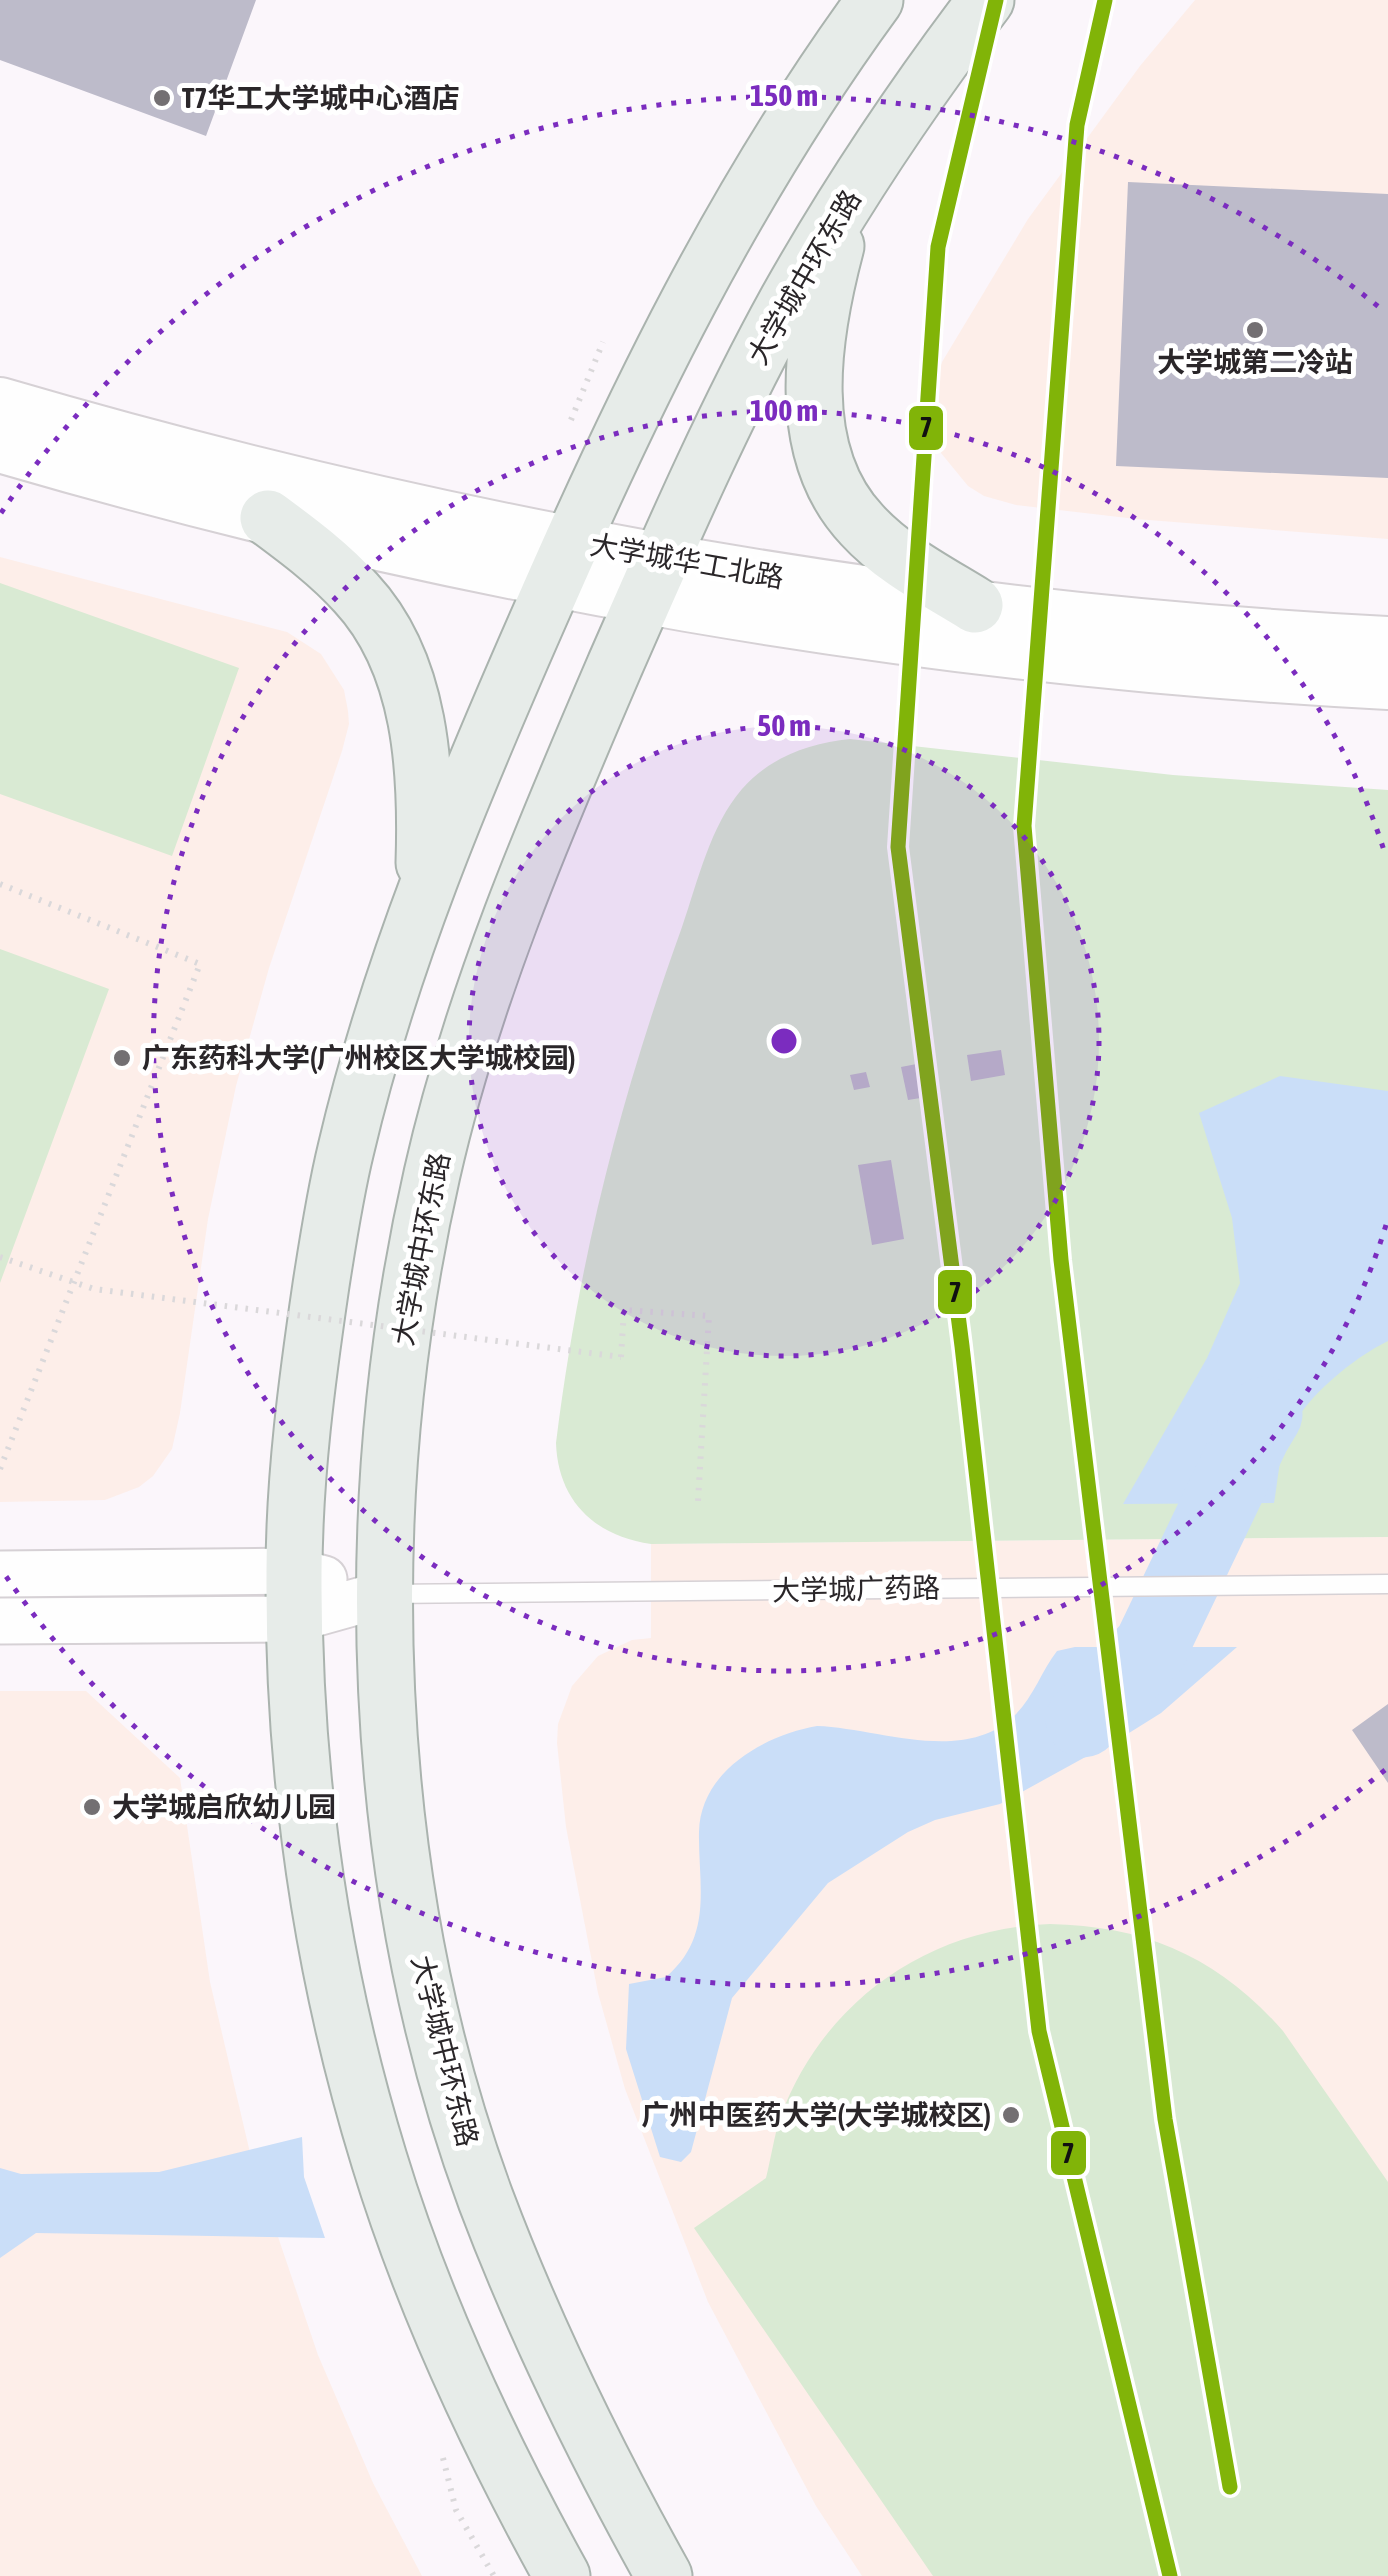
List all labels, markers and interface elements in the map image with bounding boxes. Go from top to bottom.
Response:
text: 150 m [750,78,818,112]
place label: T7华工大学城中心酒店 [182,82,459,114]
marker: T7华工大学城中心酒店 [151,87,173,109]
street label: 大学城中环东路 [741,184,867,370]
marker: 大学城第二冷站 [1244,319,1266,341]
place label: 大学城第二冷站 [1157,346,1353,378]
text: 100 m [750,393,818,427]
line badge: 7 [907,404,945,452]
text: 7 [919,411,933,443]
street label: 大学城华工北路 [588,528,786,594]
text: 50 m [757,708,811,742]
centre of rings [766,1023,802,1059]
place label: 广东药科大学(广州校区大学城校园) [142,1042,575,1074]
marker: 广东药科大学(广州校区大学城校园) [111,1047,133,1069]
street label: 大学城中环东路 [387,1150,455,1348]
line badge: 7 [936,1268,974,1316]
text: 7 [948,1276,962,1308]
street label: 大学城广药路 [772,1572,940,1606]
place label: 大学城启欣幼儿园 [112,1791,336,1823]
marker: 大学城启欣幼儿园 [81,1796,103,1818]
street label: 大学城中环东路 [406,1952,484,2150]
place label: 广州中医药大学(大学城校区) [642,2099,991,2131]
marker: 广州中医药大学(大学城校区) [1000,2104,1022,2126]
line badge: 7 [1049,2129,1088,2177]
text: 7 [1061,2137,1075,2169]

